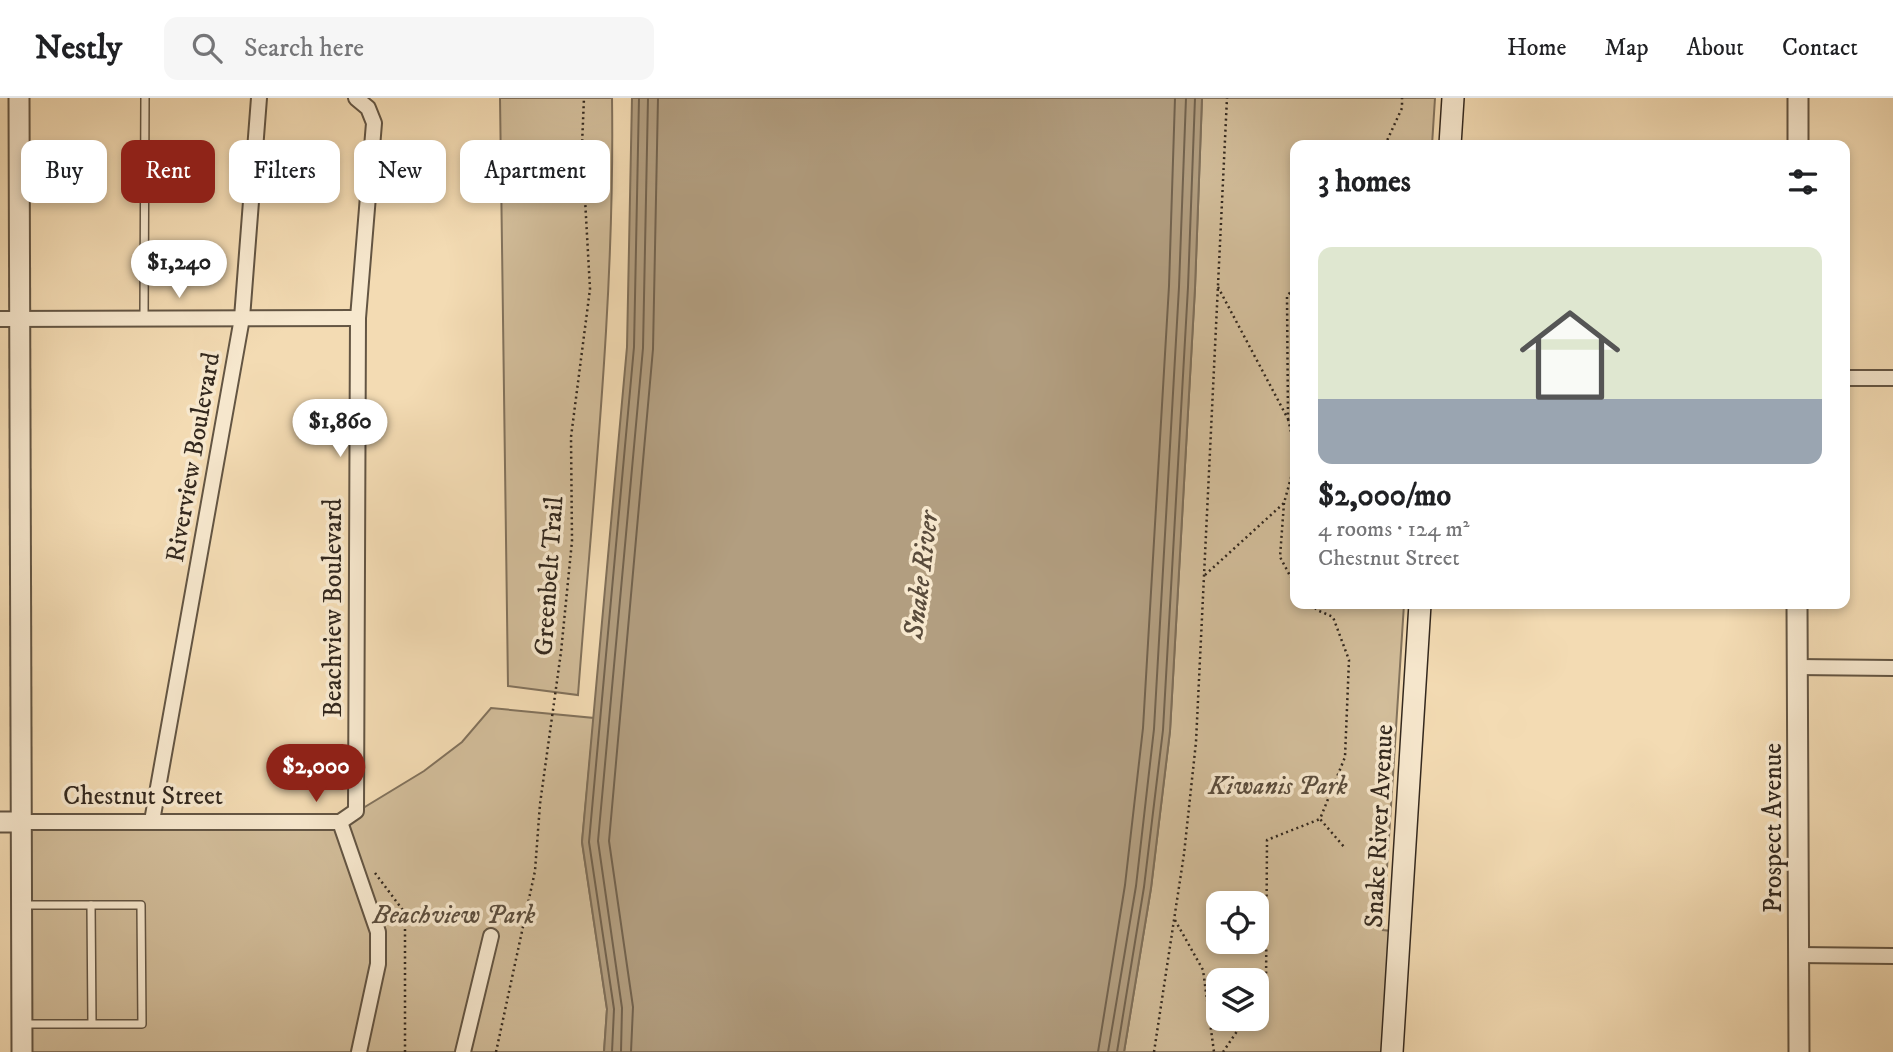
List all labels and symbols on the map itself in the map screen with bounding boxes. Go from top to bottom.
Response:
pin: $1,240 [122,240,236,300]
street label: Riverview Boulevard [159,350,228,565]
pin: $1,860 [283,400,397,459]
street label: Greenbelt Trail [527,495,572,657]
street label: Beachview Boulevard [317,498,350,718]
water label: Snake River [896,507,947,642]
street label: Snake River Avenue [1358,724,1401,929]
street label: Prospect Avenue [1757,743,1790,913]
pin: $2,000 [259,744,373,804]
park label: Kiwanis Park [1207,770,1348,803]
street label: Chestnut Street [63,780,223,813]
park label: Beachview Park [372,899,536,932]

